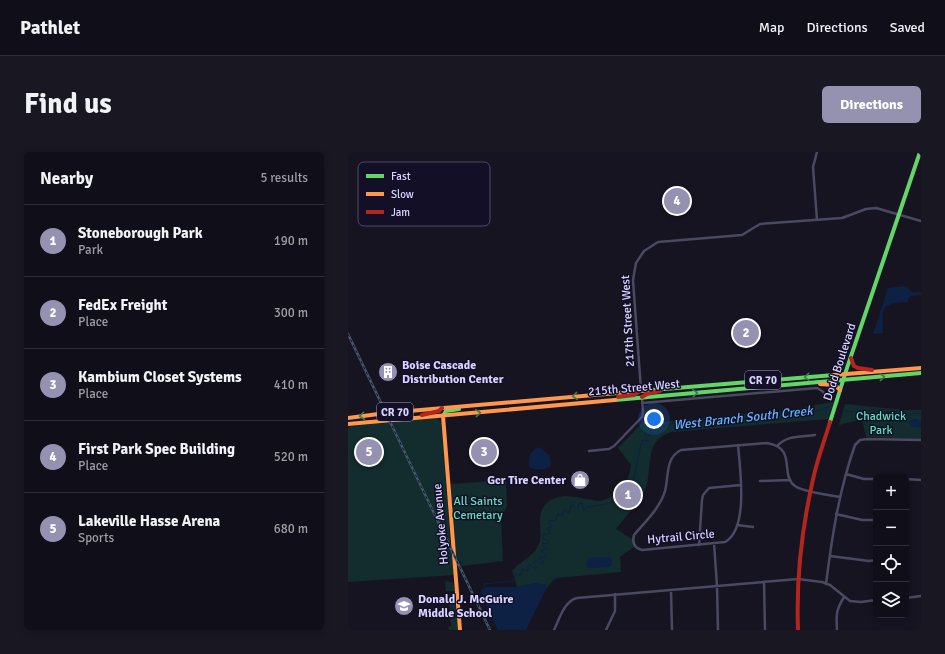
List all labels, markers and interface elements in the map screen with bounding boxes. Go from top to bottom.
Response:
text: Pathlet [20,16,80,40]
text: Map [759,19,785,36]
text: Directions [807,19,868,36]
text: Saved [890,19,925,36]
button: Directions [822,86,921,123]
text: Find us [24,87,112,121]
legend [358,162,490,226]
text: Nearby [40,168,93,189]
text: 5 results [260,170,308,186]
text: Fast [391,170,411,183]
pin: 4 [664,186,690,216]
text: Slow [391,188,414,201]
text: Jam [391,206,410,219]
text: Stoneborough Park [78,224,203,242]
text: 1 [49,233,57,249]
text: 190 m [274,233,308,249]
text: Park [78,242,103,258]
street label: 217th Street West [618,275,638,367]
text: FedEx Freight [78,296,167,314]
text: 2 [49,305,57,321]
text: 300 m [274,305,308,321]
text: Place [78,314,108,330]
pin: 2 [733,318,759,348]
street label: Dodd Boulevard [820,321,860,403]
place label: Boise Cascade Distribution Center [402,358,504,387]
building icon: Boise Cascade Distribution Center [377,361,399,383]
text: Kambium Closet Systems [78,368,242,386]
road number: CR 70 [745,371,781,389]
one-way arrow [804,372,810,381]
one-way arrow [879,372,885,381]
text: 3 [49,377,57,393]
text: 410 m [274,377,308,393]
street label: 215th Street West [588,377,680,399]
text: Place [78,386,108,402]
one-way arrow [692,389,698,398]
one-way arrow [572,392,578,401]
road number: CR 70 [377,403,413,421]
water label: West Branch South Creek [673,403,815,433]
one-way arrow [475,408,481,417]
your location [644,409,664,429]
park label: Chadwick Park [856,409,906,438]
one-way arrow [359,411,365,420]
pin: 5 [356,437,382,467]
pin: 3 [471,437,497,467]
text: First Park Spec Building [78,440,235,458]
text: 4 [49,449,57,465]
text: 520 m [274,449,308,465]
text: Place [78,458,108,474]
shop icon: Gcr Tire Center [569,469,591,491]
place label: Gcr Tire Center [487,473,566,488]
map controls [873,474,909,618]
button: + [873,474,909,510]
pin: 1 [615,480,641,510]
street label: Holyoke Avenue [430,483,452,565]
park label: All Saints Cemetary [453,494,503,523]
button: − [873,510,909,546]
text: Lakeville Hasse Arena [78,512,220,530]
text: 5 [49,521,57,537]
text: 680 m [274,521,308,537]
street label: Hytrail Circle [647,527,715,547]
text: Sports [78,530,114,546]
button: locate [873,546,909,582]
button: layers [873,582,909,618]
place label: Donald J. McGuire Middle School [418,592,514,621]
school or university icon: Donald J. McGuire Middle School [393,595,415,617]

